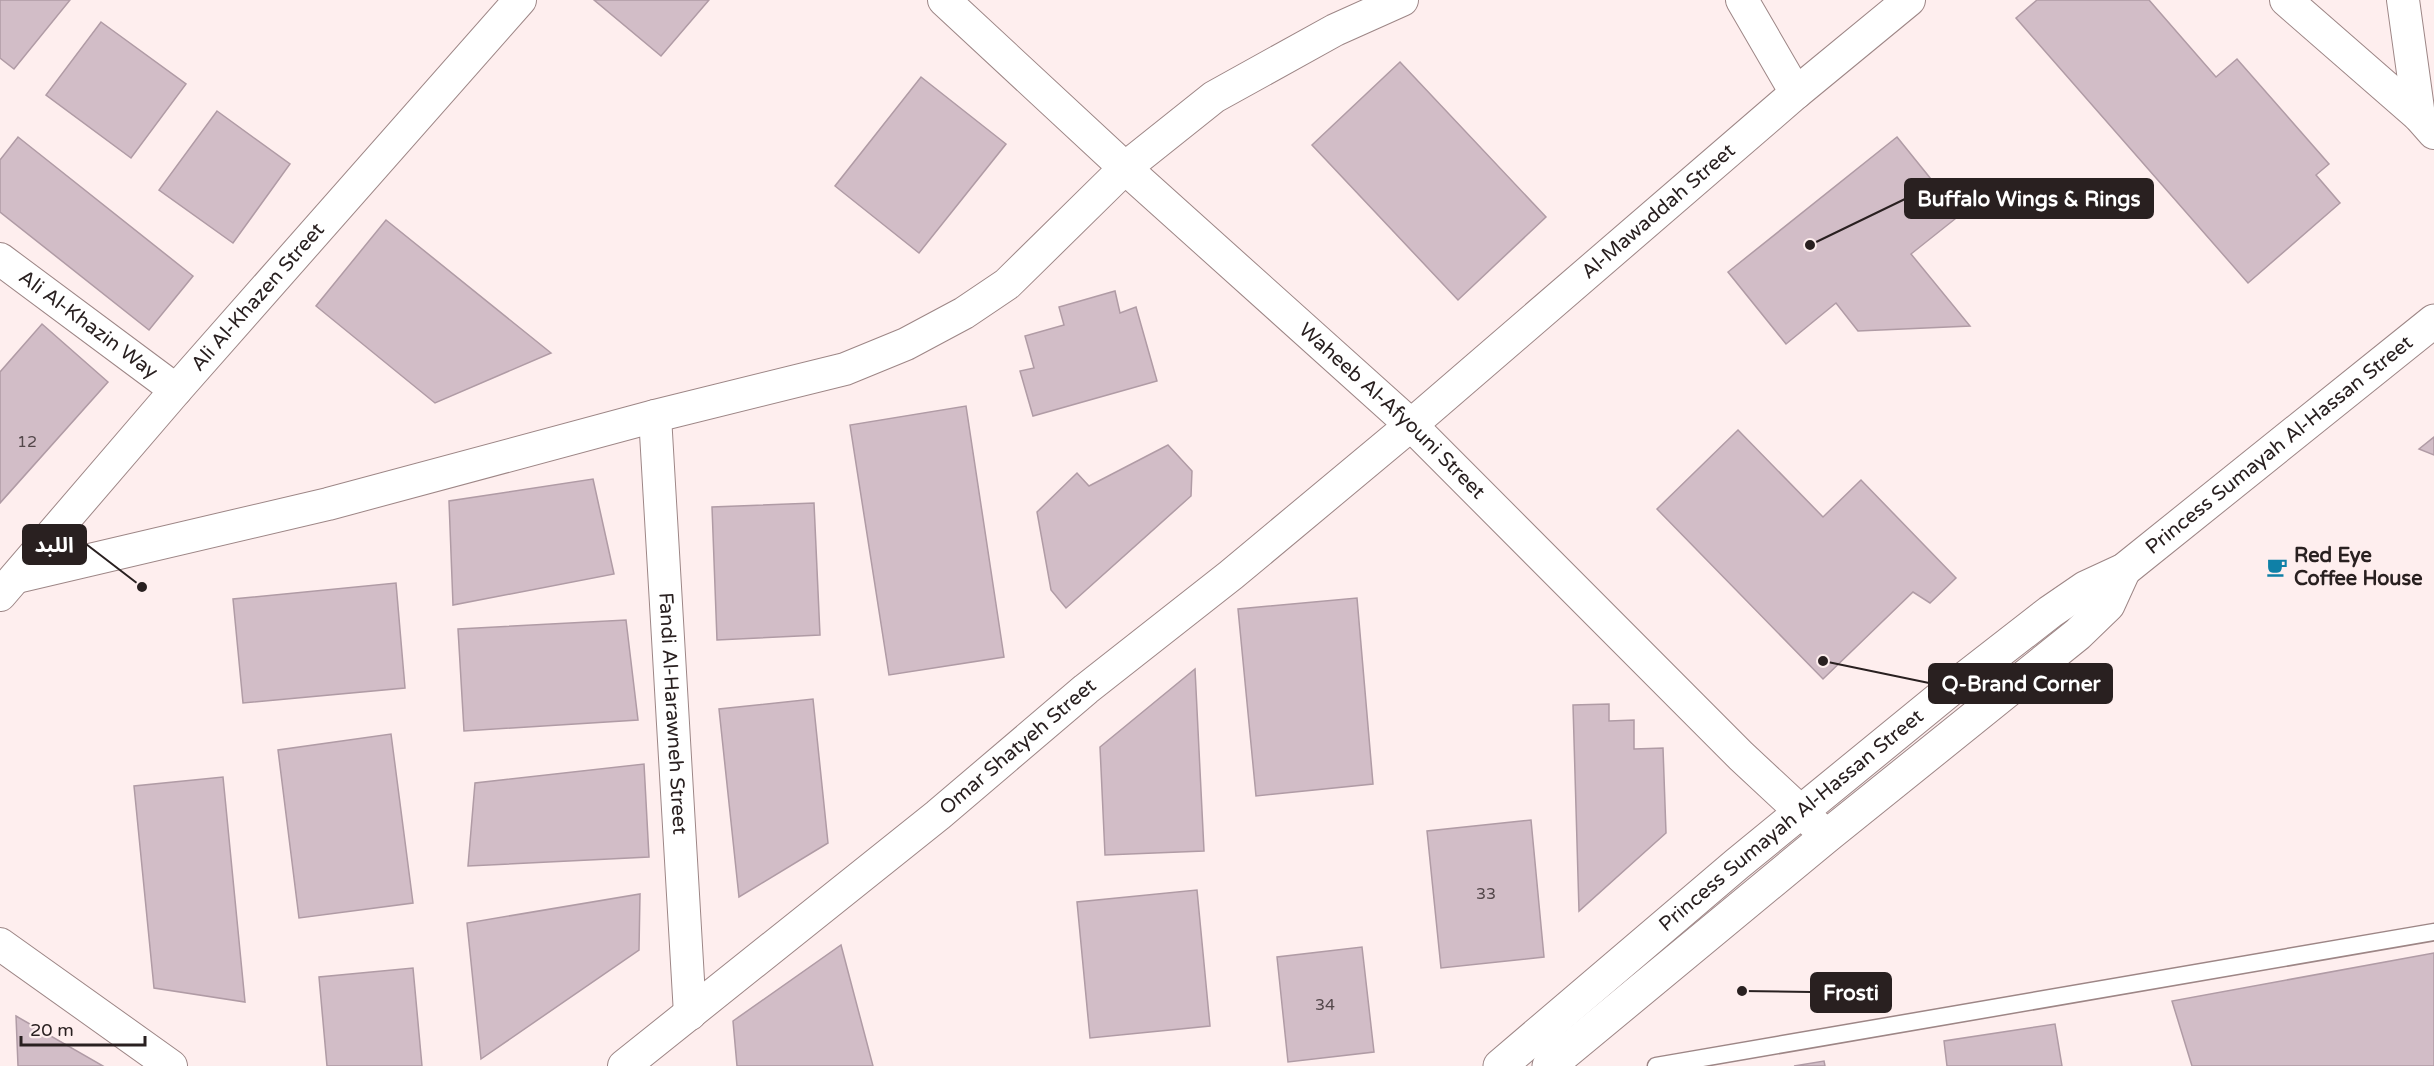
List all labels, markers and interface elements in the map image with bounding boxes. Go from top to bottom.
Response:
street label: Al-Mawaddah Street [1577,138,1741,284]
callout: Buffalo Wings & Rings [1905,179,2153,218]
text: Buffalo Wings & Rings [1917,187,2141,212]
street label: Ali Al-Khazen Street [186,218,330,376]
street label: Ali Al-Khazin Way [14,265,163,384]
street label: Waheeb Al-Afyouni Street [1294,318,1490,504]
street label: Princess Sumayah Al-Hassan Street [2141,330,2418,560]
house number: 12 [17,432,37,452]
callout: اللبد [23,525,86,564]
text: اللبد [34,533,74,558]
place label: Red Eye Coffee House [2294,544,2422,591]
cafe icon: Red Eye Coffee House [2265,555,2289,579]
street label: Fandi Al-Harawneh Street [653,592,692,836]
callout: Q-Brand Corner [1929,664,2112,703]
text: Q-Brand Corner [1941,672,2102,697]
street label: Omar Shatyeh Street [935,673,1101,820]
street label: Princess Sumayah Al-Hassan Street [1654,704,1929,937]
house number: 33 [1476,884,1496,904]
callout: Frosti [1811,973,1891,1012]
text: Frosti [1823,981,1879,1006]
house number: 34 [1315,995,1335,1015]
scale bar [21,1009,146,1047]
text: 20 m [30,1019,74,1041]

